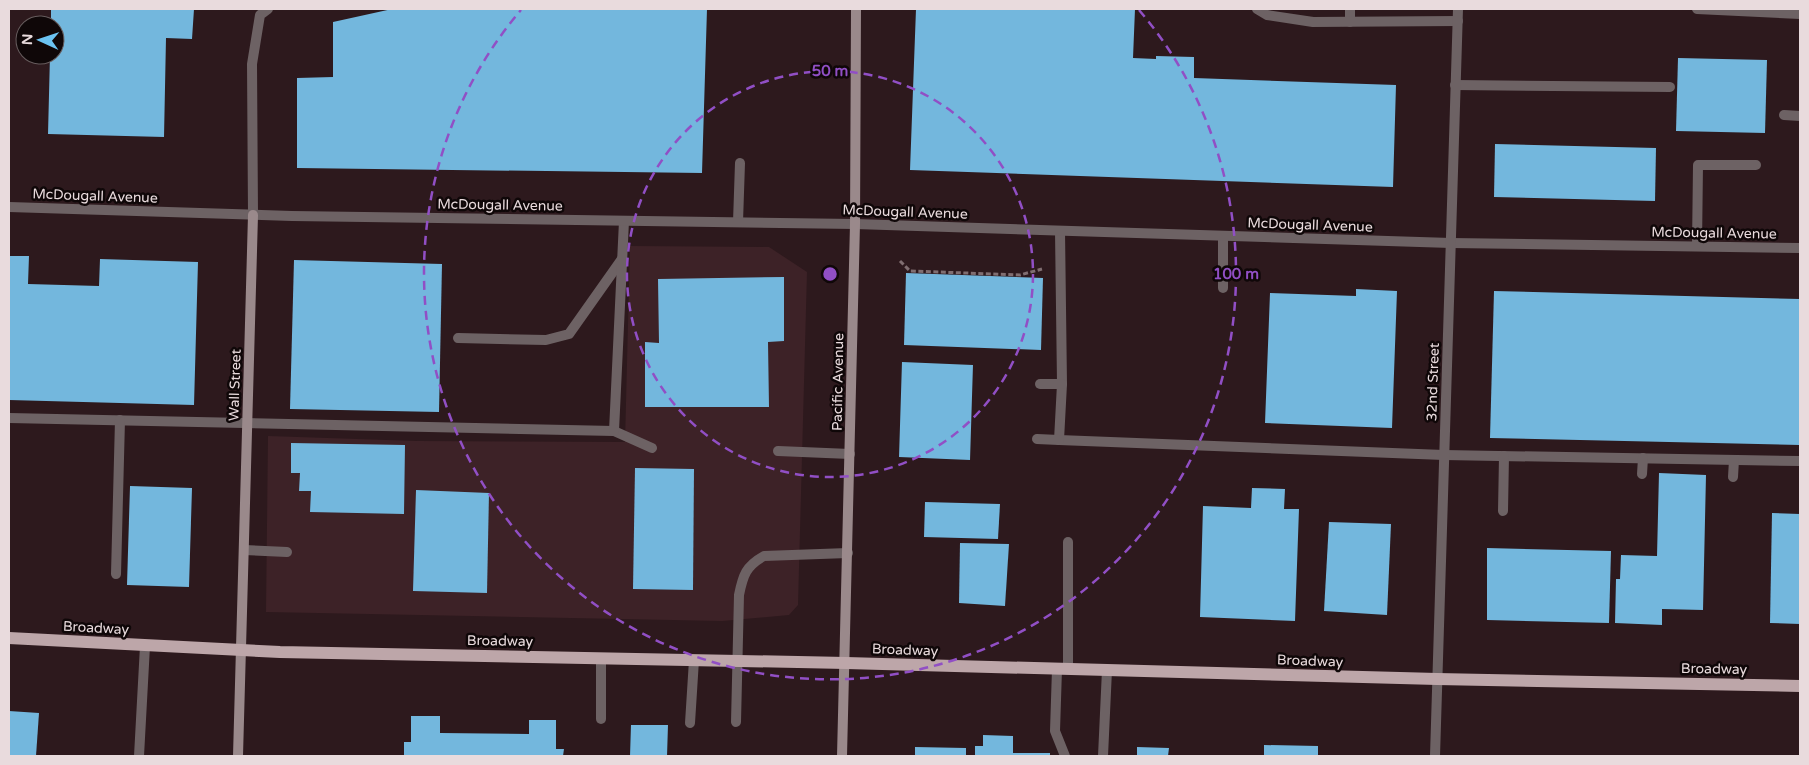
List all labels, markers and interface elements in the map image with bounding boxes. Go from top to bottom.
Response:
north arrow [15,15,65,65]
text: N [19,33,36,45]
text: 50 m [812,62,848,80]
street label: McDougall Avenue [32,185,158,207]
street label: McDougall Avenue [437,195,563,215]
street label: McDougall Avenue [842,201,968,223]
street label: McDougall Avenue [1247,214,1373,236]
street label: McDougall Avenue [1651,223,1777,243]
centre of rings [821,265,839,283]
text: 100 m [1213,265,1259,283]
street label: Pacific Avenue [829,333,847,431]
street label: 32nd Street [1423,342,1443,422]
street label: Wall Street [225,348,245,421]
street label: Broadway [62,618,130,638]
street label: Broadway [467,632,534,650]
street label: Broadway [872,640,939,660]
street label: Broadway [1277,651,1344,671]
street label: Broadway [1681,660,1748,678]

